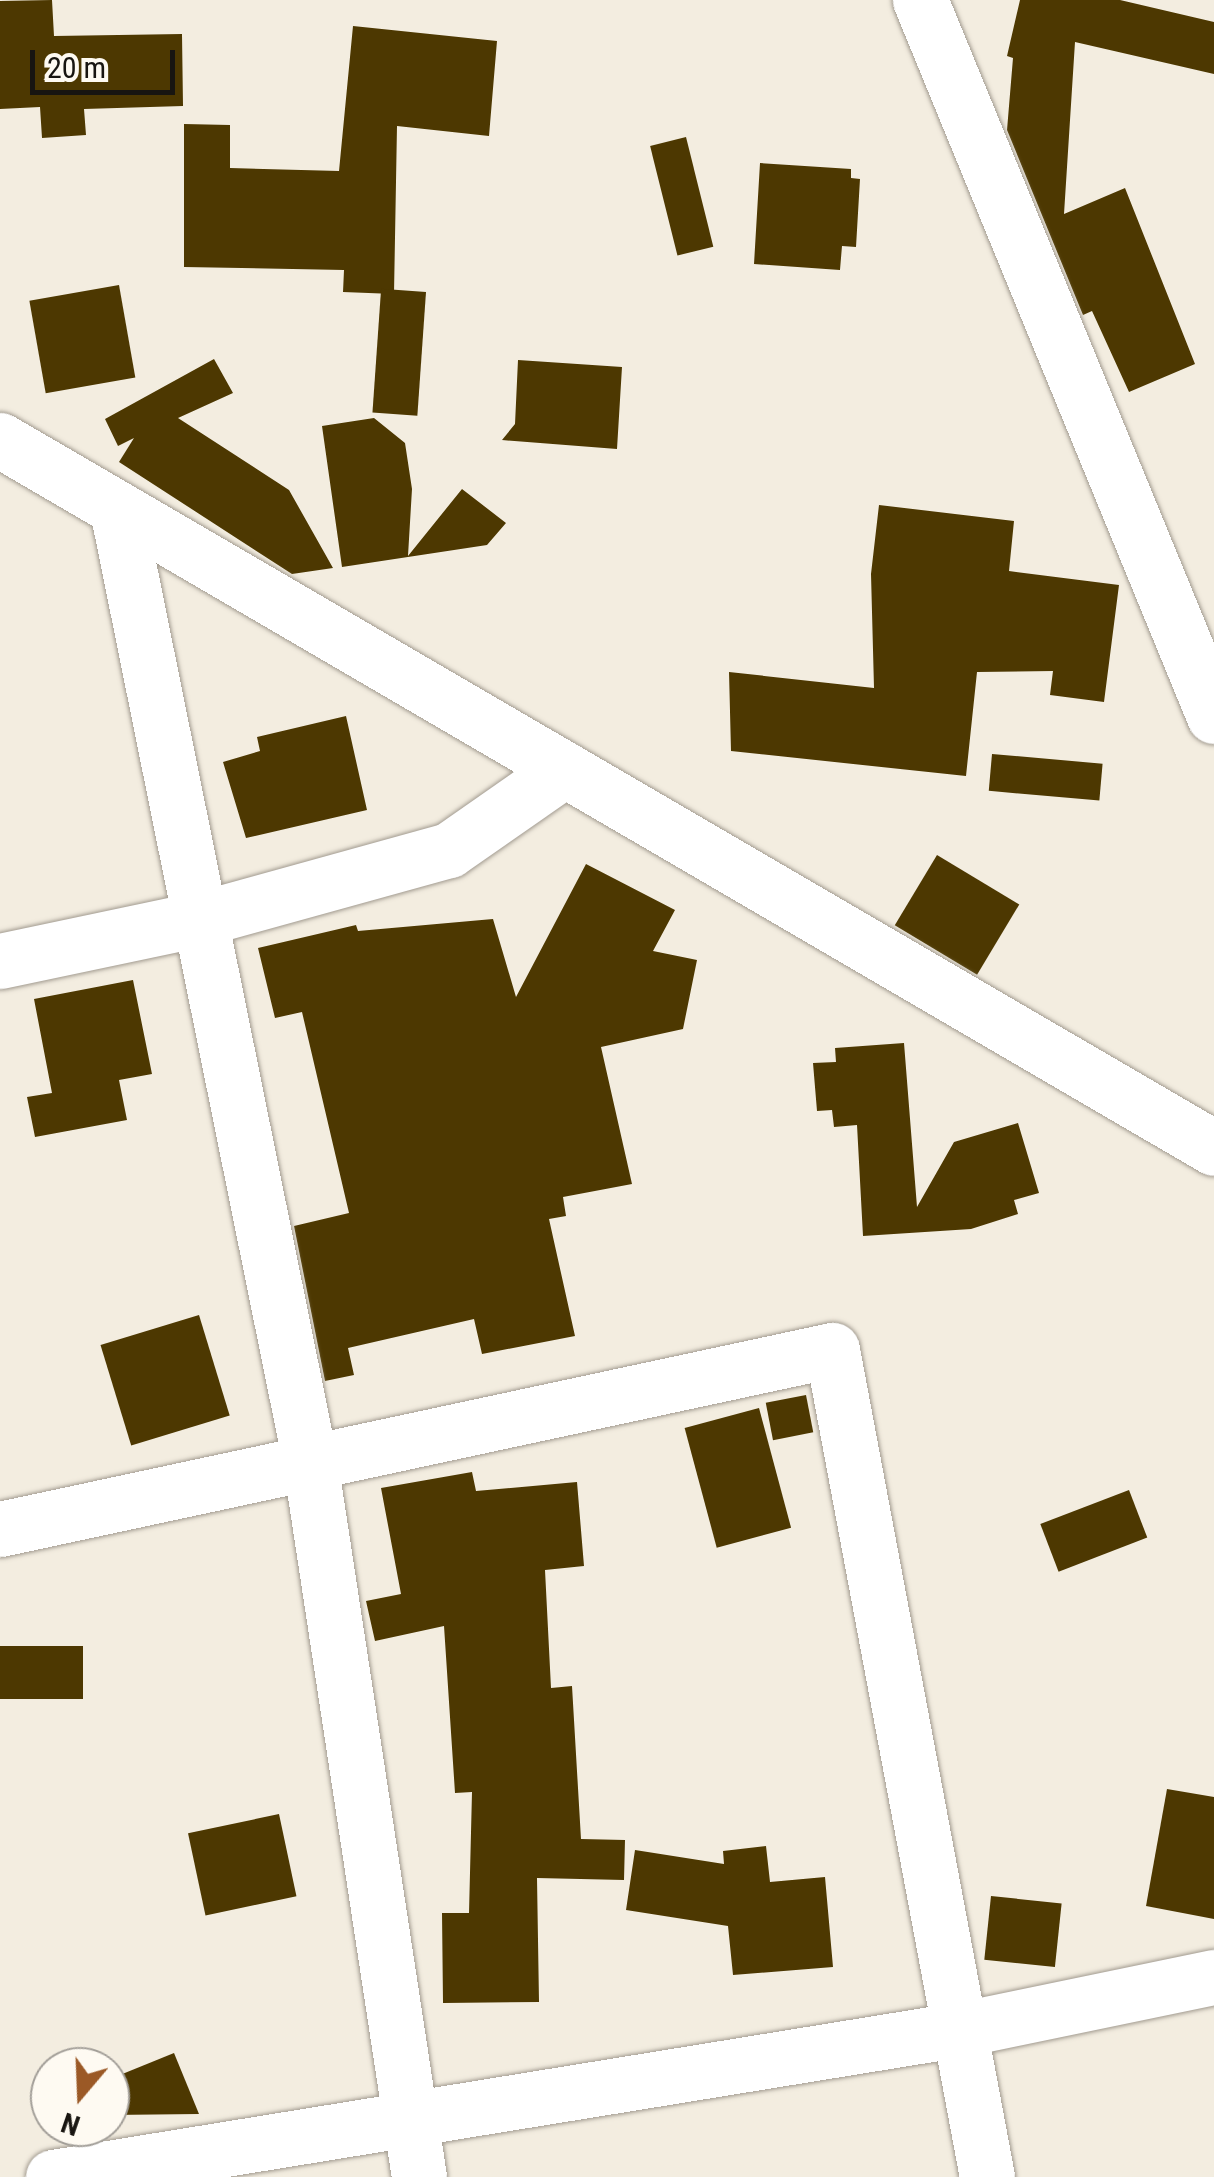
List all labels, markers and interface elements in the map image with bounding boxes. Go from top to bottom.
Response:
scale bar [35,30,180,92]
text: 20 m [47,50,106,85]
north arrow [30,2047,130,2147]
text: N [57,2106,84,2142]

